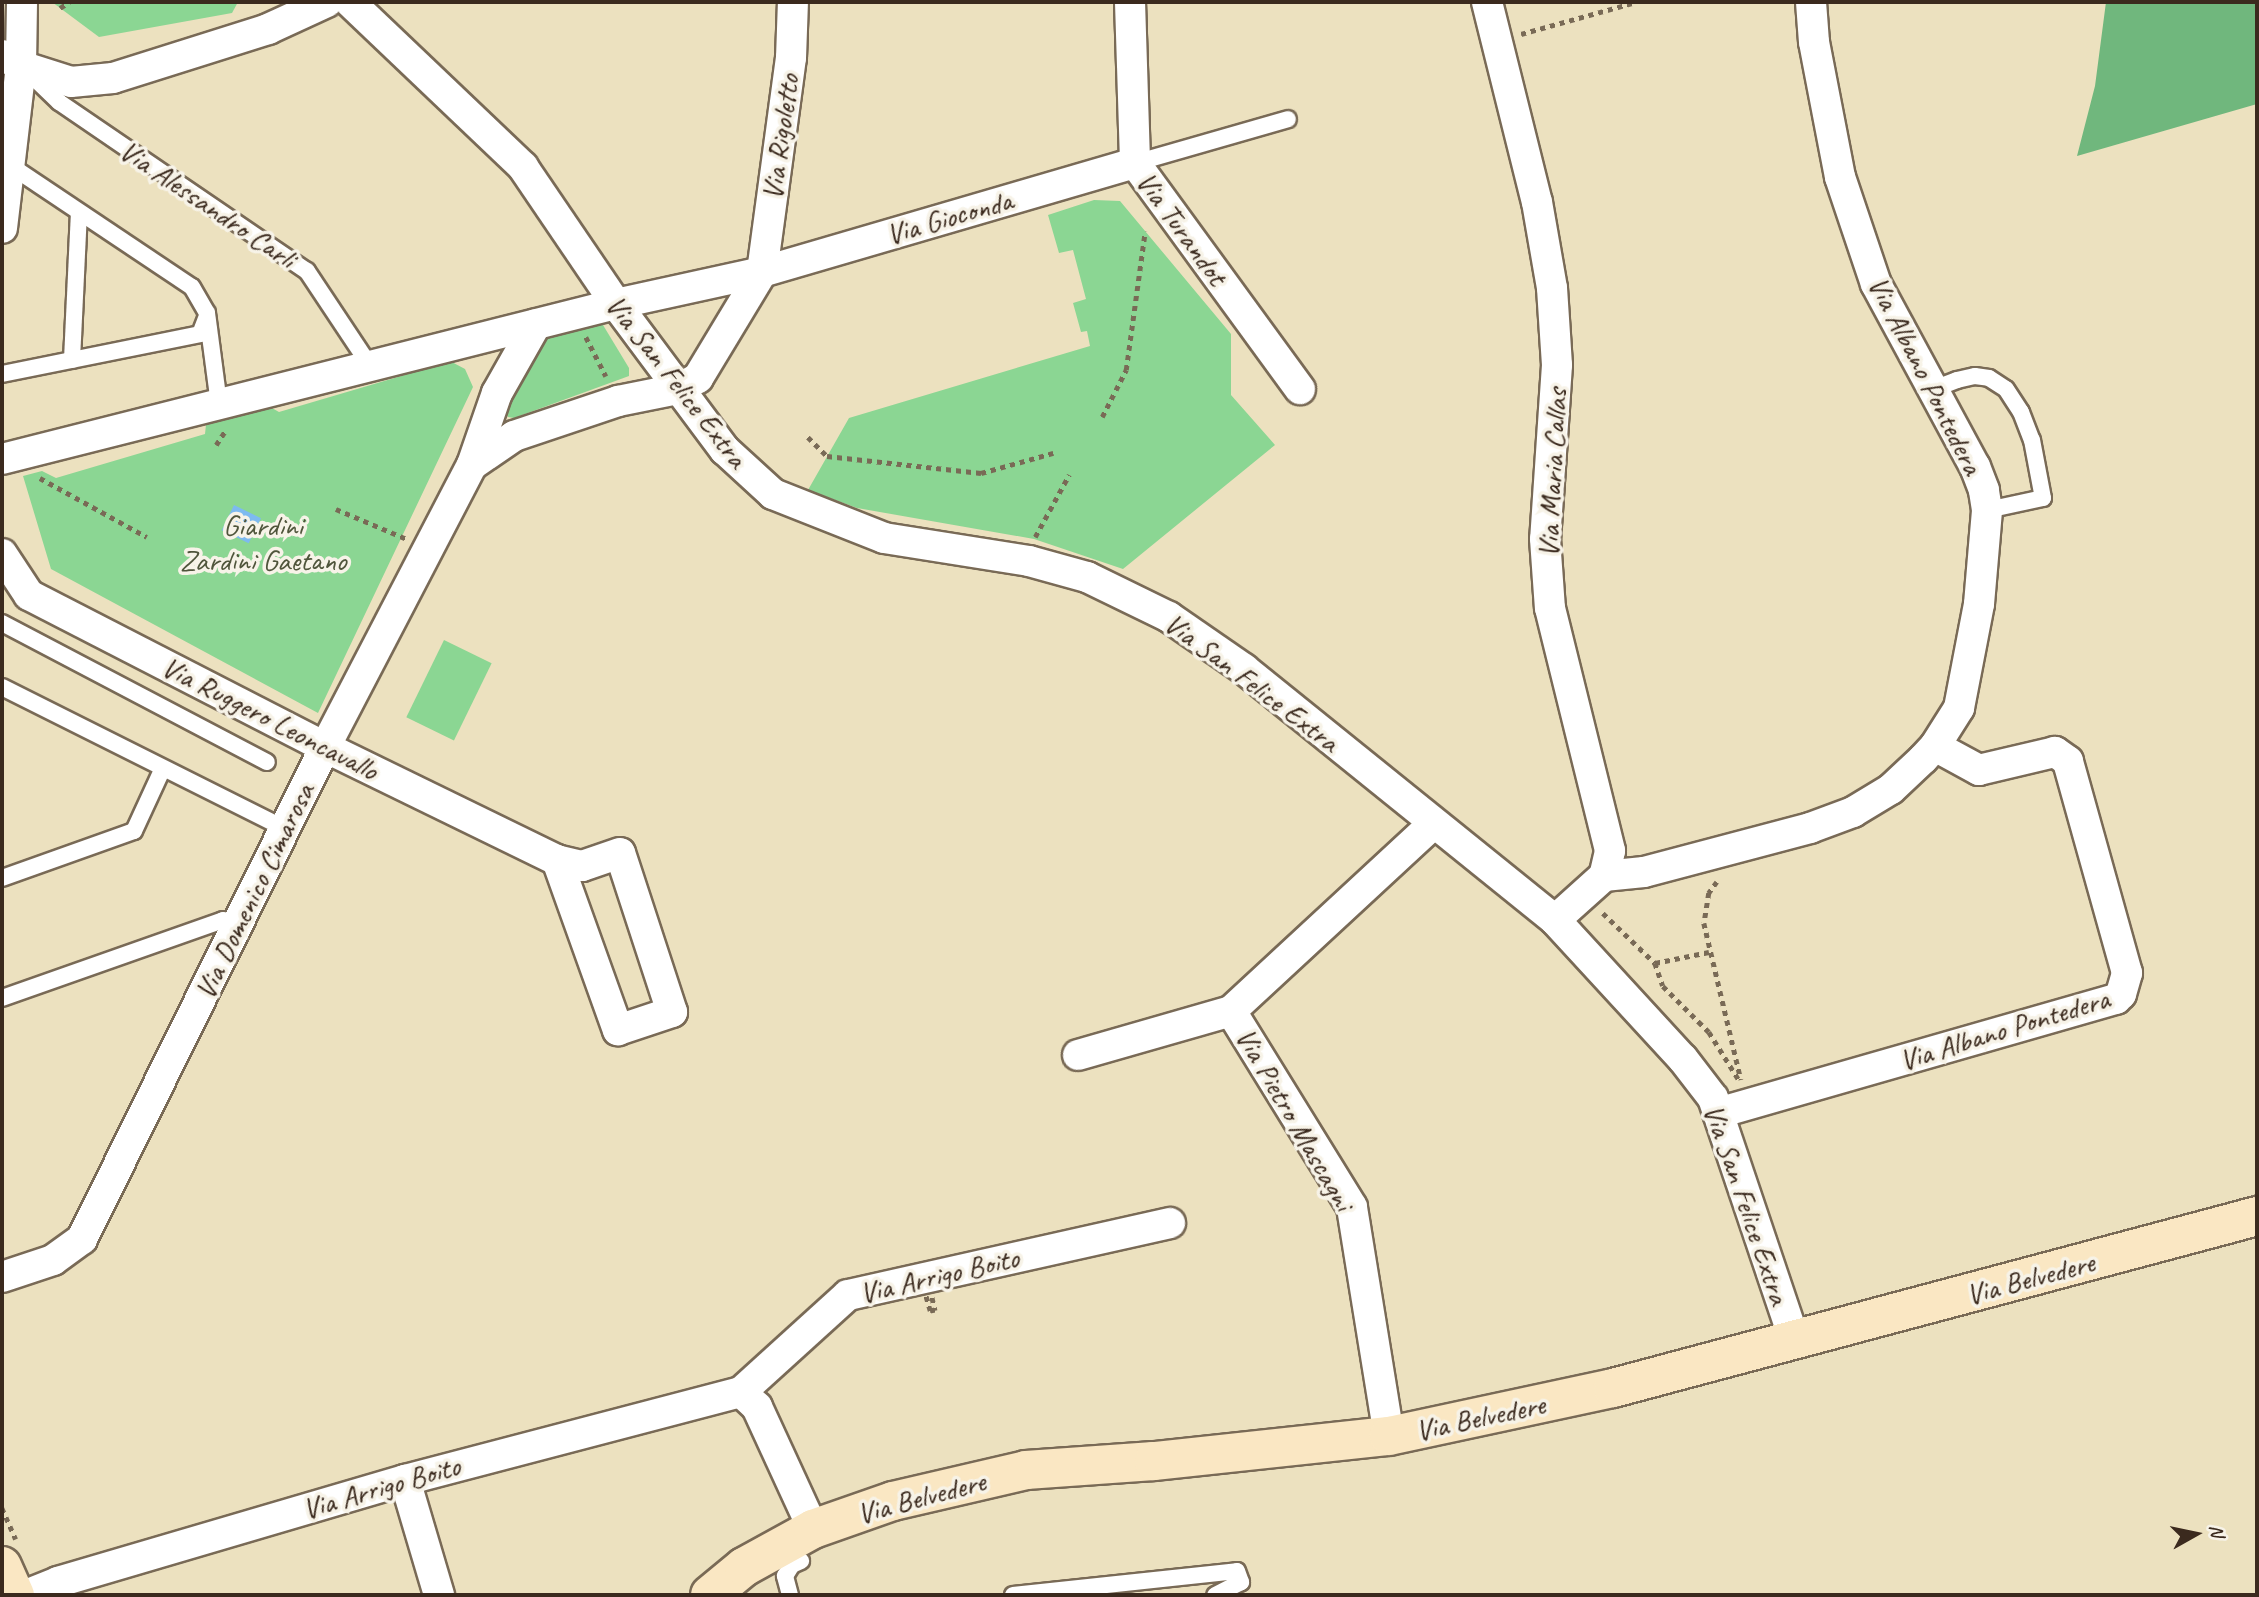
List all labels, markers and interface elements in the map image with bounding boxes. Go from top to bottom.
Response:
street label: Via Rigoletto [753,71,807,203]
street label: Via Alessandro Carli [113,132,303,276]
street label: Via Turandot [1129,165,1235,291]
street label: Via Gioconda [881,182,1017,252]
street label: Via Albano Pontedera [1860,269,1992,481]
street label: Via San Felice Extra [598,287,756,475]
street label: Via Maria Callas [1530,387,1574,559]
park label: Giardini Zardini Gaetano [180,507,346,578]
street label: Via San Felice Extra [1158,605,1346,759]
street label: Via Ruggero Leoncavallo [155,648,385,788]
street label: Via Domenico Cimarosa [186,777,322,1005]
street label: Via Albano Pontedera [1894,980,2114,1078]
street label: Via Pietro Mascagni [1228,1021,1362,1217]
street label: Via San Felice Extra [1696,1099,1798,1309]
street label: Via Arrigo Boito [856,1239,1022,1311]
street label: Via Belvedere [1962,1244,2098,1312]
street label: Via Belvedere [1412,1386,1548,1448]
street label: Via Arrigo Boito [298,1447,464,1527]
street label: Via Belvedere [853,1463,989,1531]
north arrow [2161,1499,2231,1569]
text: N [2204,1523,2230,1538]

